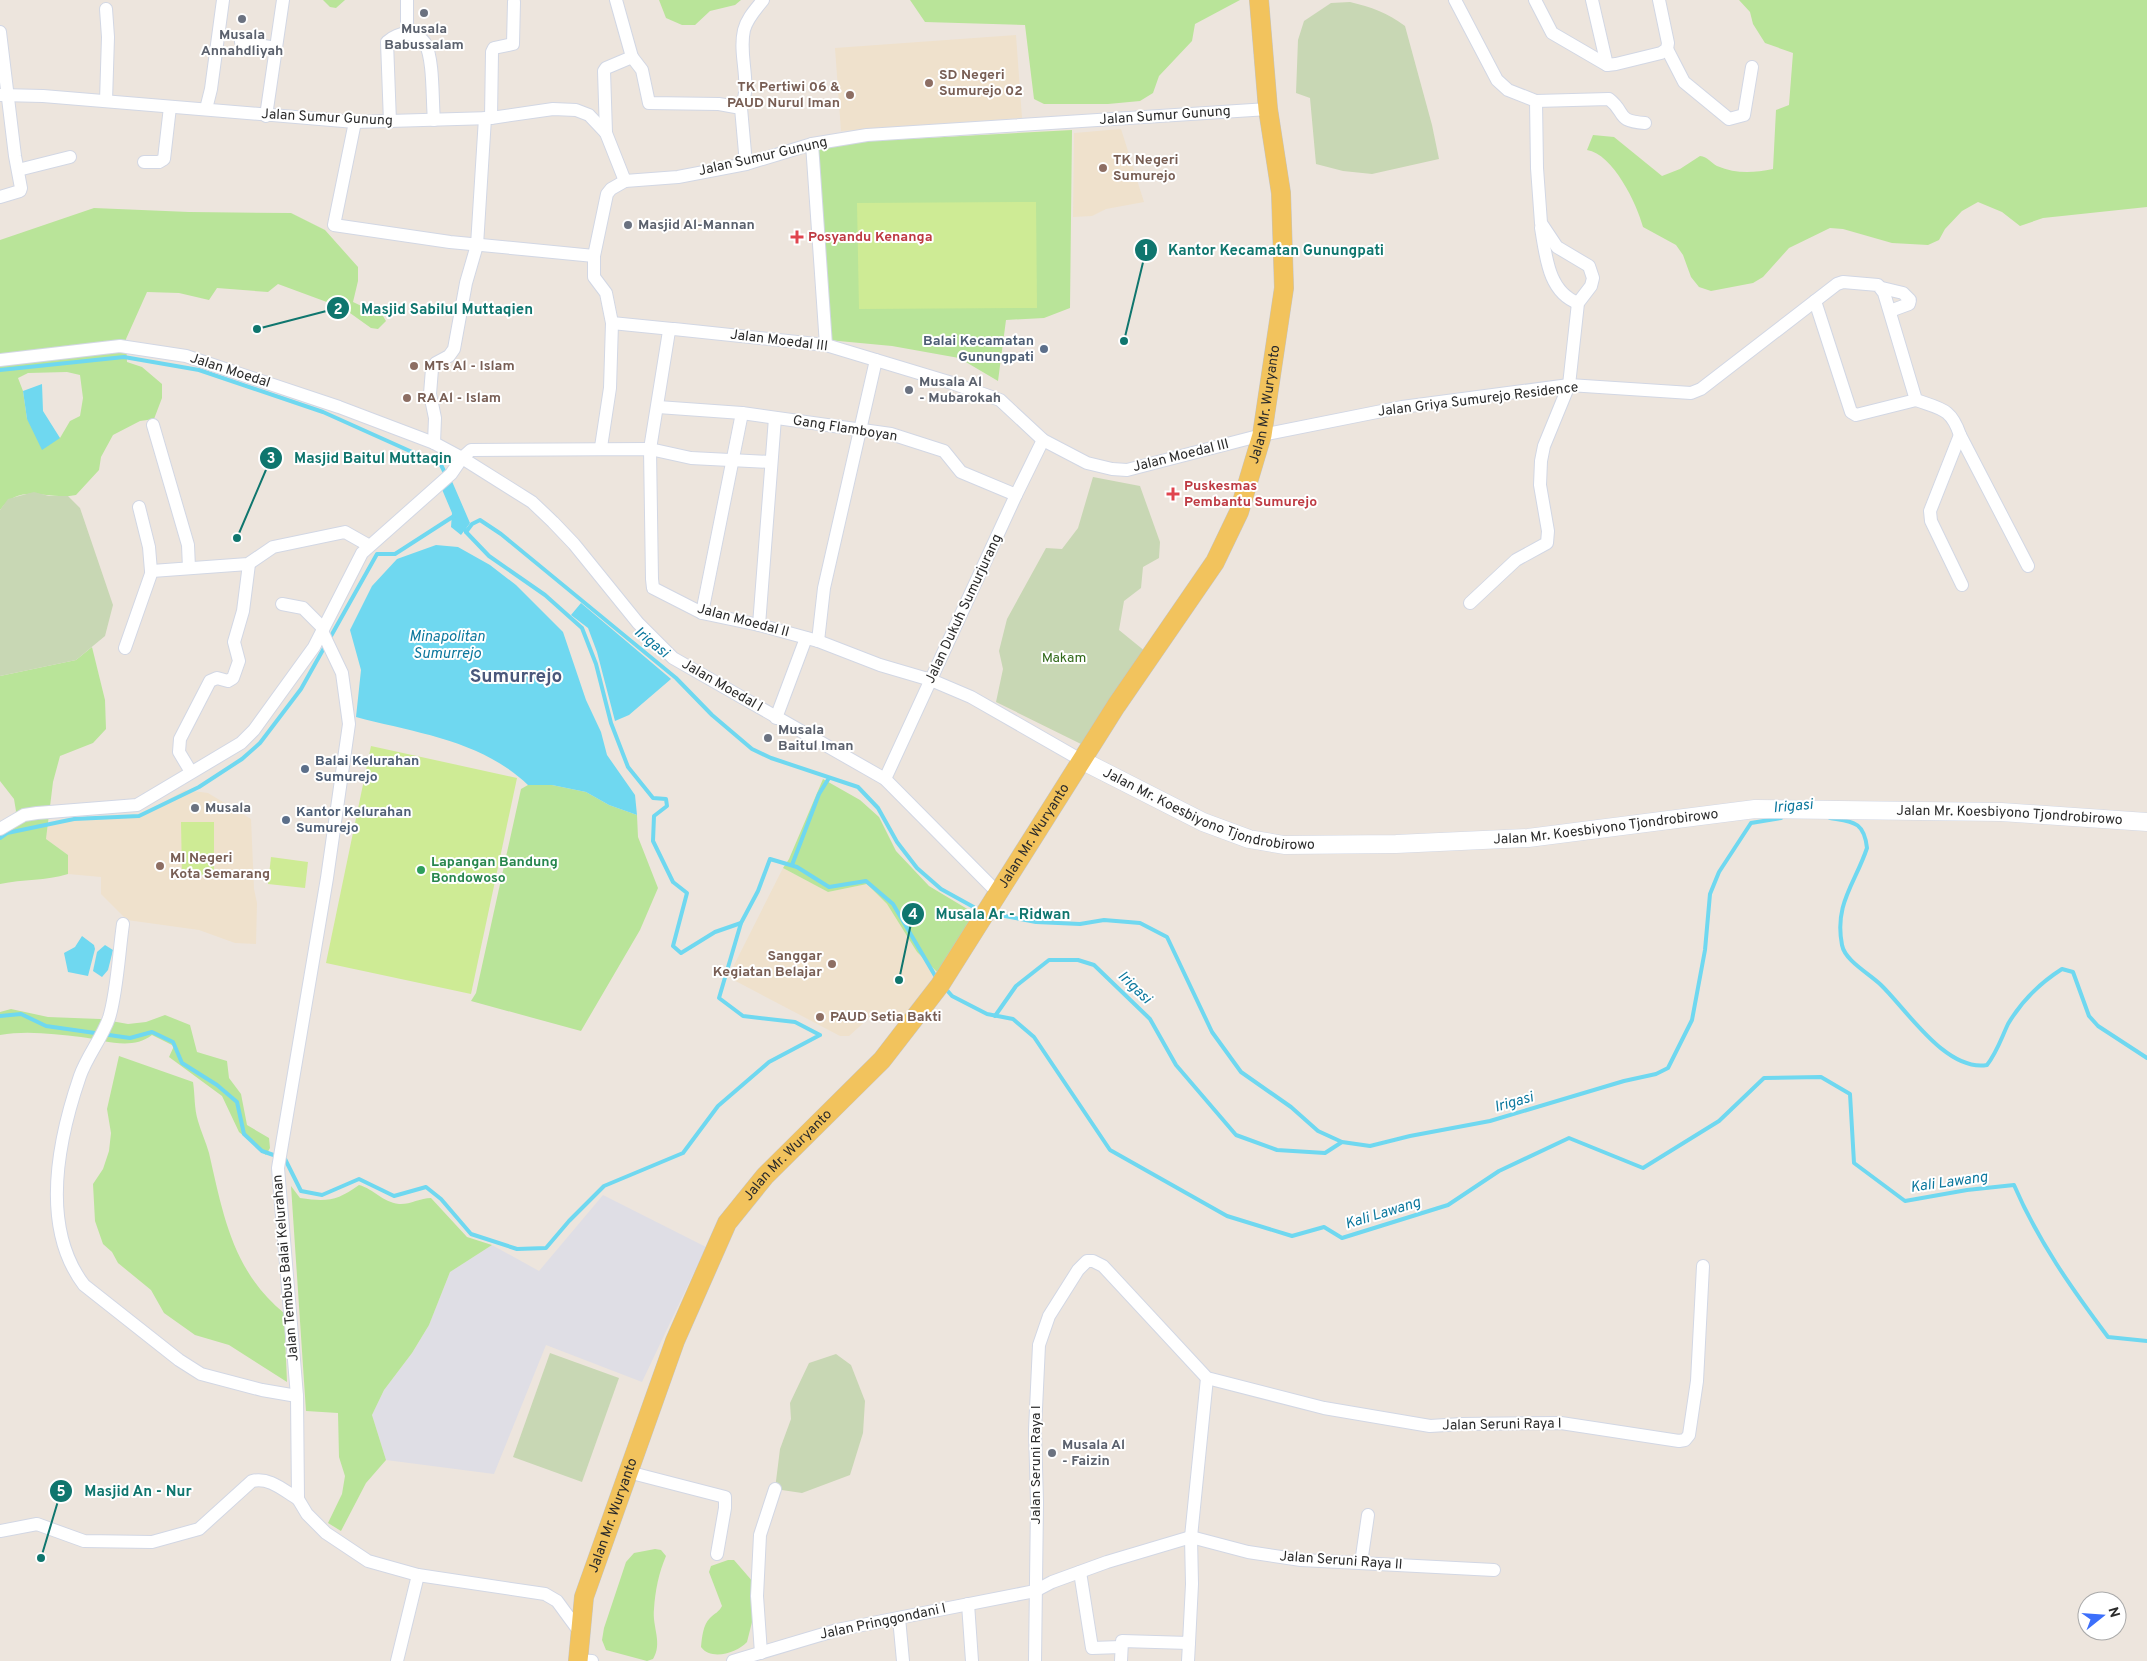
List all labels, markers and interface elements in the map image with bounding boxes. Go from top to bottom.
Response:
marker: Musala Babussalam [418,7,430,19]
marker: Musala Annahdliyah [236,13,248,25]
place label: Musala Babussalam [384,21,464,54]
place label: Musala Annahdliyah [201,27,283,60]
place label: SD Negeri Sumurejo 02 [939,67,1023,100]
marker: SD Negeri Sumurejo 02 [923,77,935,89]
place label: TK Pertiwi 06 & PAUD Nurul Iman [727,79,840,112]
marker: TK Pertiwi 06 & PAUD Nurul Iman [844,89,856,101]
street label: Jalan Sumur Gunung [1099,103,1231,129]
street label: Jalan Sumur Gunung [261,106,393,130]
street label: Jalan Sumur Gunung [697,134,829,180]
place label: TK Negeri Sumurejo [1113,152,1178,185]
marker: TK Negeri Sumurejo [1097,162,1109,174]
place label: Masjid Al-Mannan [638,217,755,234]
marker: Masjid Al-Mannan [622,219,634,231]
place label: Posyandu Kenanga [808,229,933,246]
marker: Posyandu Kenanga [790,230,804,244]
callout: Kantor Kecamatan Gunungpati [1133,235,1394,265]
text: 1 [1143,242,1149,261]
text: Kantor Kecamatan Gunungpati [1168,242,1384,261]
callout: Masjid Sabilul Muttaqien [326,293,543,323]
text: 2 [333,301,343,320]
text: Masjid Sabilul Muttaqien [361,301,533,320]
street label: Jalan Moedal III [729,327,829,355]
place label: Balai Kecamatan Gunungpati [923,333,1034,366]
marker: Balai Kecamatan Gunungpati [1038,343,1050,355]
street label: Jalan Mr. Wuryanto [1245,344,1284,466]
street label: Jalan Moedal [188,350,272,392]
place label: MTs Al - Islam [424,358,515,375]
marker: MTs Al - Islam [408,360,420,372]
place label: Musala Al - Mubarokah [919,374,1001,407]
street label: Jalan Griya Sumurejo Residence [1377,379,1579,421]
marker: Musala Al - Mubarokah [903,384,915,396]
place label: RA Al - Islam [417,390,501,407]
marker: RA Al - Islam [401,392,413,404]
street label: Gang Flamboyan [791,412,899,446]
street label: Jalan Moedal III [1131,436,1231,476]
callout: Masjid Baitul Muttaqin [259,443,462,473]
text: 3 [267,450,276,469]
text: Masjid Baitul Muttaqin [294,450,452,469]
place label: Puskesmas Pembantu Sumurejo [1184,478,1317,511]
marker: Puskesmas Pembantu Sumurejo [1166,487,1180,501]
street label: Jalan Dukuh Sumurjurang [922,532,1006,686]
street label: Jalan Moedal II [695,601,791,641]
water label: Irigasi [630,623,673,664]
water label: Minapolitan Sumurrejo [409,628,485,664]
park label: Makam [1042,650,1086,667]
street label: Jalan Moedal I [678,656,766,716]
district label: Sumurrejo [470,665,562,689]
place label: Musala Baitul Iman [778,722,854,755]
marker: Musala Baitul Iman [762,732,774,744]
place label: Balai Kelurahan Sumurejo [315,753,419,786]
marker: Balai Kelurahan Sumurejo [299,763,311,775]
street label: Jalan Mr. Koesbiyono Tjondrobirowo [1100,764,1315,853]
street label: Jalan Mr. Wuryanto [995,780,1073,892]
water label: Irigasi [1772,796,1815,818]
place label: Musala [205,800,251,817]
marker: Musala [189,802,201,814]
street label: Jalan Mr. Koesbiyono Tjondrobirowo [1896,802,2123,829]
place label: Kantor Kelurahan Sumurejo [296,804,412,837]
street label: Jalan Mr. Koesbiyono Tjondrobirowo [1493,805,1719,848]
marker: Kantor Kelurahan Sumurejo [280,814,292,826]
place label: MI Negeri Kota Semarang [170,850,270,883]
place label: Lapangan Bandung Bondowoso [431,854,558,887]
marker: MI Negeri Kota Semarang [154,860,166,872]
marker: Lapangan Bandung Bondowoso [415,864,427,876]
callout: Musala Ar - Ridwan [900,899,1081,929]
text: 4 [908,906,918,925]
text: Musala Ar - Ridwan [936,906,1070,925]
place label: Sanggar Kegiatan Belajar [713,948,822,981]
marker: Sanggar Kegiatan Belajar [826,958,838,970]
water label: Irigasi [1113,967,1156,1010]
place label: PAUD Setia Bakti [830,1009,941,1026]
marker: PAUD Setia Bakti [814,1011,826,1023]
water label: Irigasi [1492,1088,1537,1118]
street label: Jalan Mr. Wuryanto [740,1106,836,1204]
water label: Kali Lawang [1909,1168,1990,1198]
street label: Jalan Tembus Balai Kelurahan [269,1174,303,1362]
water label: Kali Lawang [1343,1193,1424,1234]
street label: Jalan Seruni Raya I [1028,1405,1045,1525]
street label: Jalan Seruni Raya I [1442,1415,1562,1435]
place label: Musala Al - Faizin [1062,1437,1125,1470]
marker: Musala Al - Faizin [1046,1447,1058,1459]
street label: Jalan Mr. Wuryanto [585,1455,641,1575]
callout: Masjid An - Nur [49,1476,202,1506]
text: 5 [56,1483,66,1502]
text: Masjid An - Nur [84,1483,192,1502]
street label: Jalan Seruni Raya II [1279,1548,1403,1574]
north arrow [2077,1591,2127,1641]
street label: Jalan Pringgondani I [818,1600,948,1644]
text: N [2103,1605,2123,1620]

